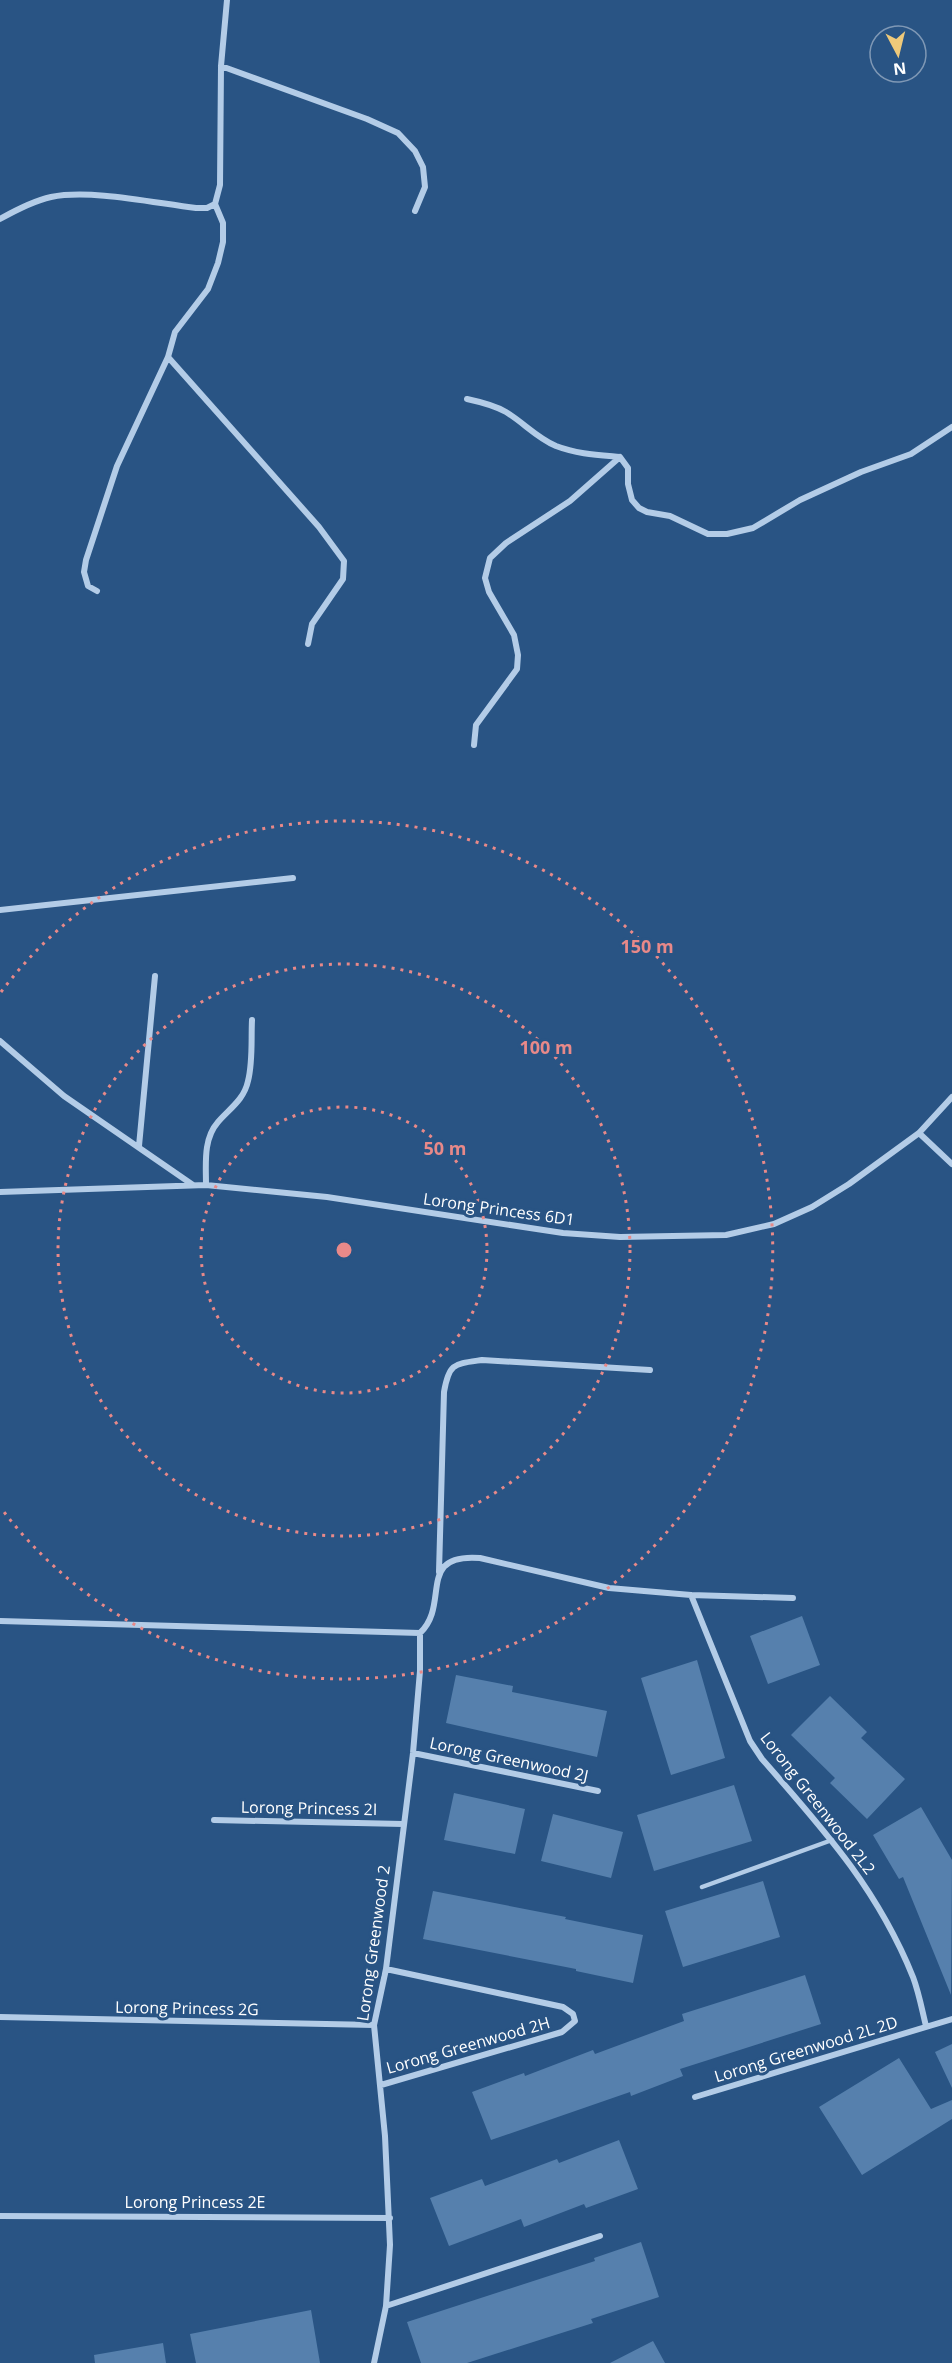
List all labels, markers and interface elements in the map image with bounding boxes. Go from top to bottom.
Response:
north arrow [868,24,928,84]
text: N [892,57,908,81]
text: 150 m [620,934,674,958]
text: 100 m [519,1035,573,1059]
text: 50 m [424,1136,466,1160]
street label: Lorong Princess 6D1 [422,1187,576,1231]
centre of rings [334,1240,354,1260]
street label: Lorong Greenwood 2L2 [755,1727,881,1879]
street label: Lorong Greenwood 2J [428,1731,590,1787]
street label: Lorong Princess 2I [241,1796,377,1820]
street label: Lorong Greenwood 2 [351,1863,395,2023]
street label: Lorong Princess 2G [115,1996,259,2020]
street label: Lorong Greenwood 2H [384,2011,552,2079]
street label: Lorong Greenwood 2L 2D [712,2011,900,2087]
street label: Lorong Princess 2E [125,2191,265,2213]

